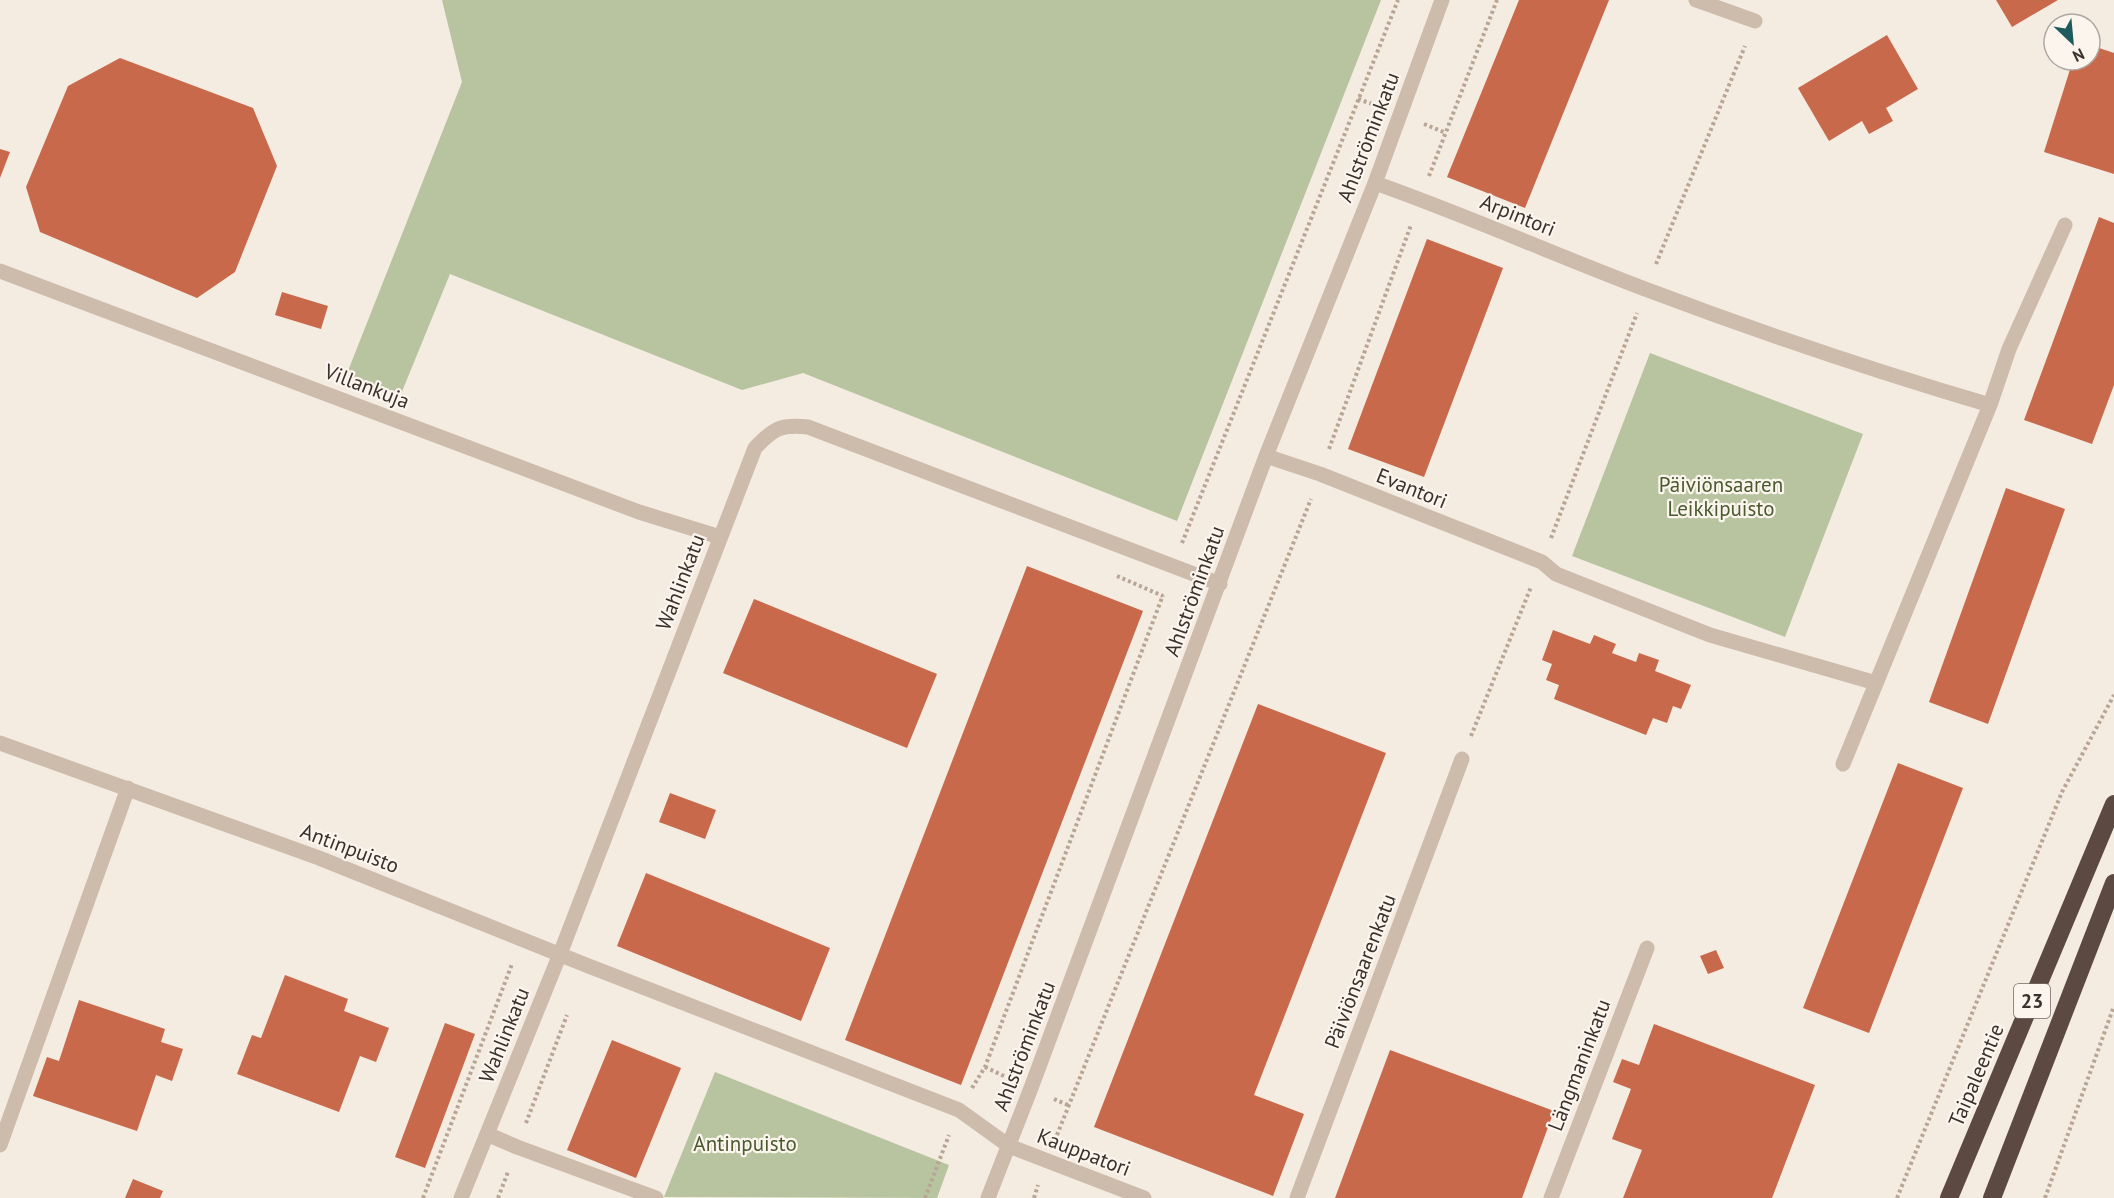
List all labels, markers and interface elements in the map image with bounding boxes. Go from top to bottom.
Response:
north arrow [2042,12,2102,72]
text: N [2069,44,2088,67]
street label: Ahlströminkatu [1331,68,1405,206]
street label: Arpintori [1476,188,1560,242]
street label: Villankuja [320,357,413,415]
street label: Evantori [1373,462,1451,514]
park label: Päiviönsaaren Leikkipuisto [1659,471,1783,522]
street label: Ahlströminkatu [1158,522,1230,660]
street label: Wahlinkatu [649,530,711,634]
street label: Antinpuisto [297,817,403,879]
street label: Päiviönsaarenkatu [1318,890,1402,1052]
street label: Ahlströminkatu [987,977,1061,1115]
street label: Wahlinkatu [473,983,535,1087]
road number: 23 [2014,984,2050,1018]
street label: Längmaninkatu [1541,995,1617,1135]
street label: Taipaleentie [1942,1019,2010,1131]
street label: Kauppatori [1033,1122,1135,1182]
park label: Antinpuisto [693,1130,797,1157]

